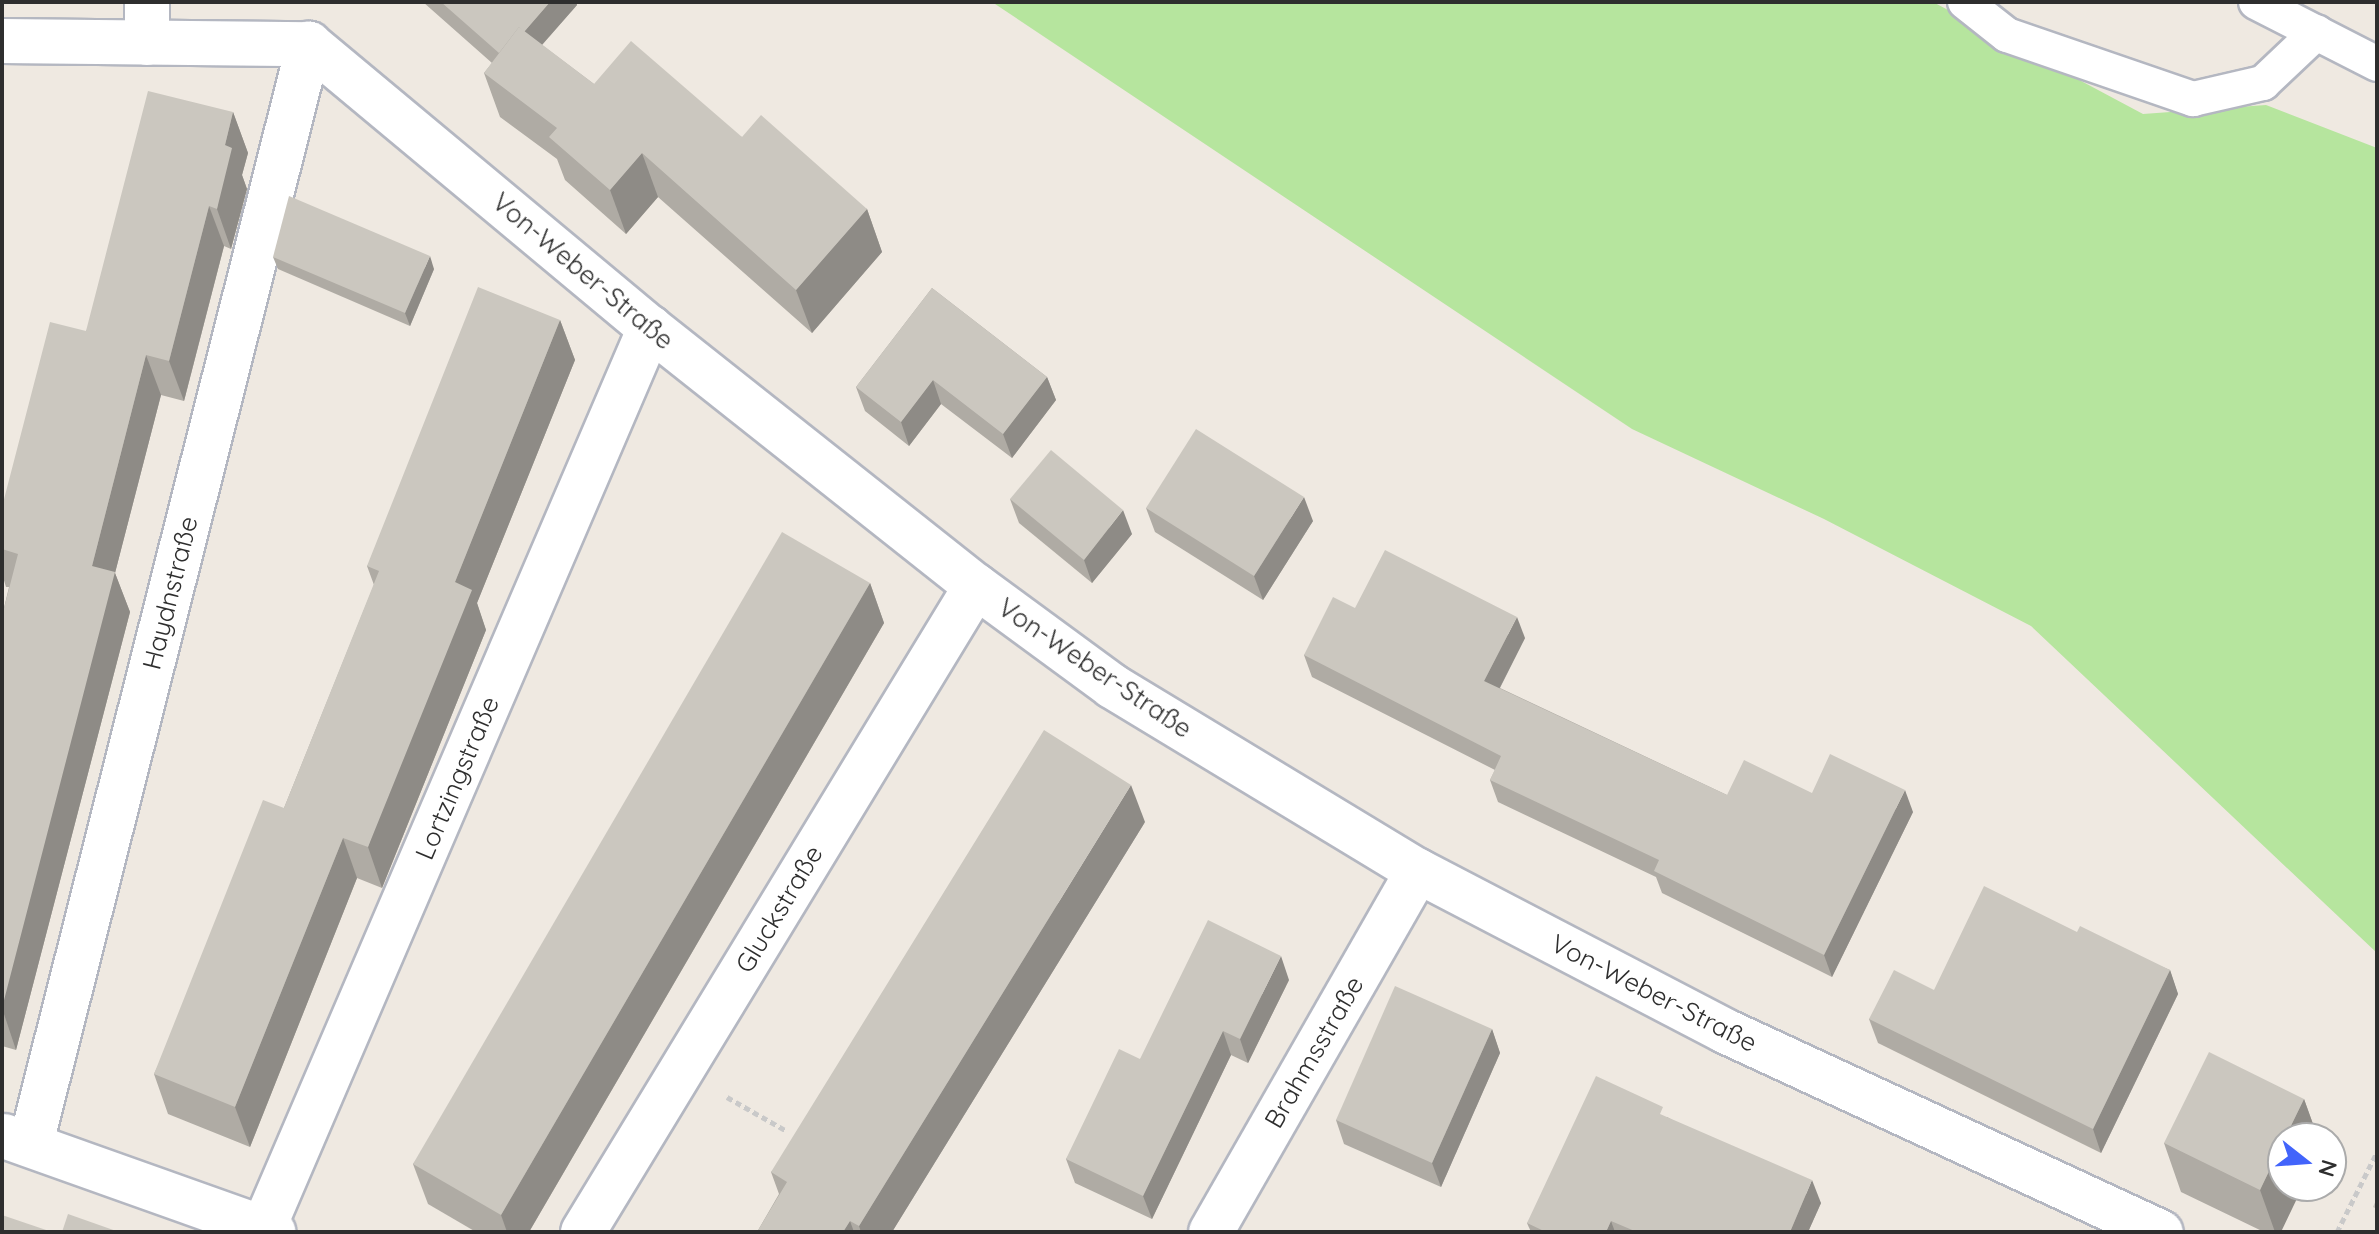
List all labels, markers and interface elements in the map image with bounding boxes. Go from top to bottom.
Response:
street label: Von-Weber-Straße [486,186,680,356]
street label: Haydnstraße [136,513,204,673]
street label: Von-Weber-Straße [992,592,1198,744]
street label: Lortzingstraße [409,692,505,864]
street label: Gluckstraße [729,840,829,978]
street label: Von-Weber-Straße [1546,928,1762,1058]
street label: Brahmsstraße [1258,971,1370,1133]
north arrow [2267,1122,2347,1202]
text: N [2312,1157,2344,1180]

